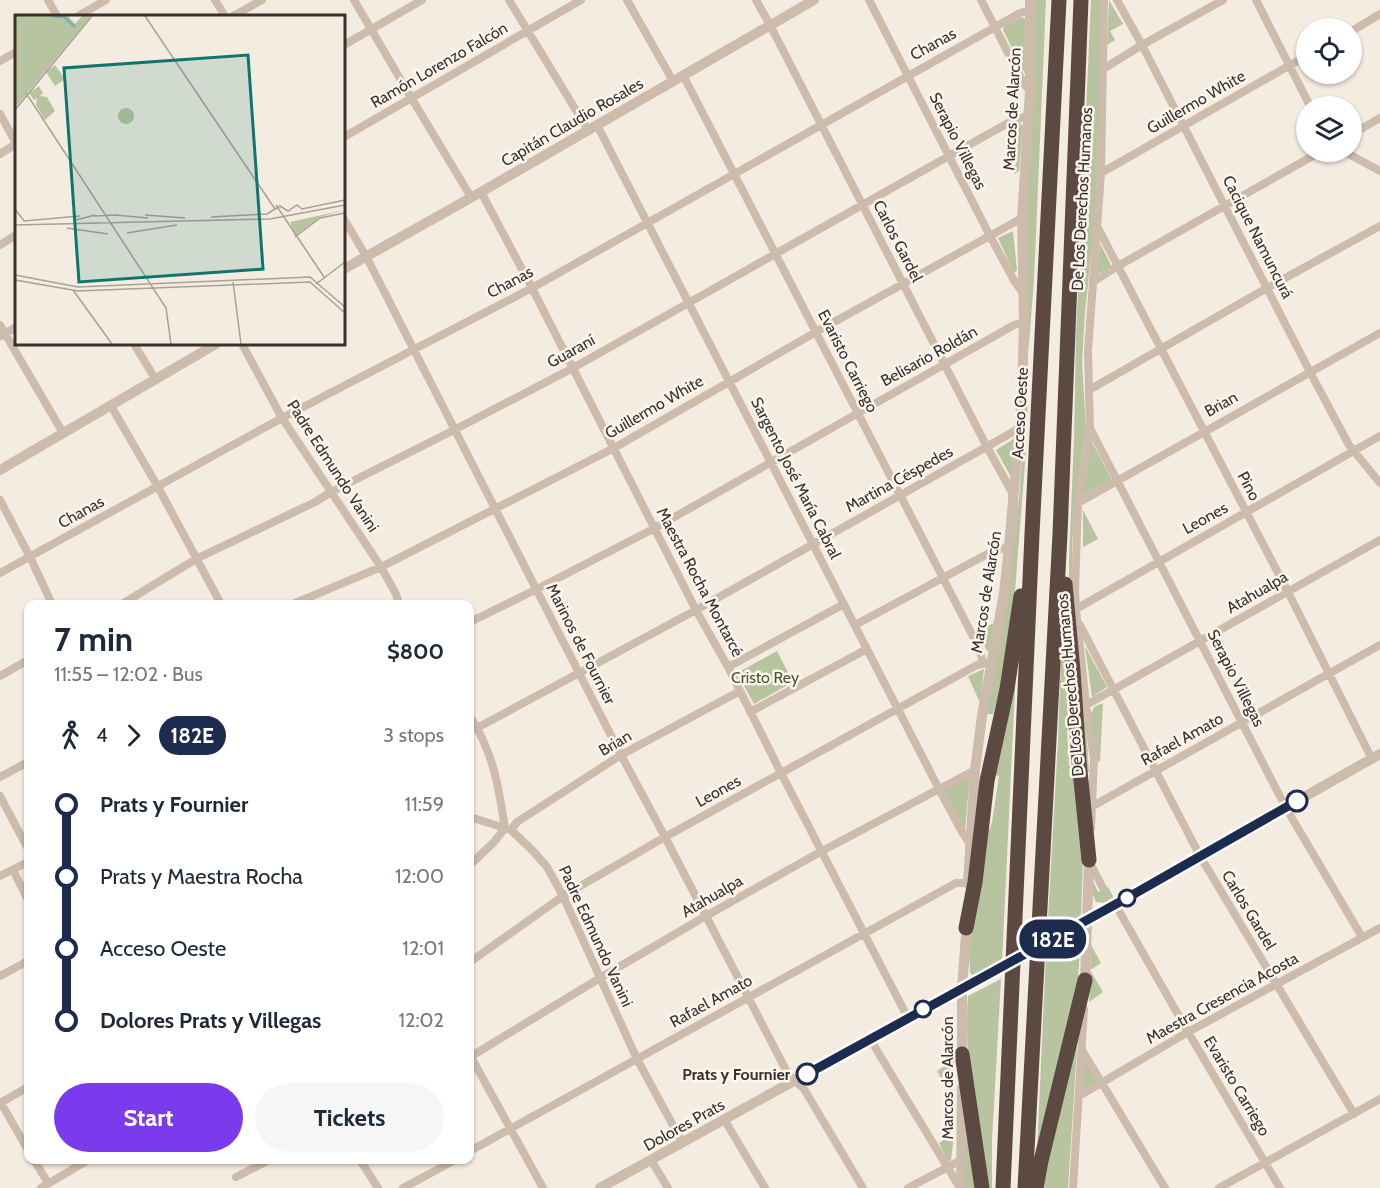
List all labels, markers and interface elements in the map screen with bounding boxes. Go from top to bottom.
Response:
inset map [15,15,345,345]
street label: Ramón Lorenzo Falcón [367,18,511,112]
map controls [1296,18,1362,162]
button: locate [1296,18,1362,84]
street label: Chanas [907,24,960,64]
street label: Marcos de Alarcón [999,47,1025,171]
street label: Guillermo White [1143,66,1249,138]
street label: Capitán Claudio Rosales [498,73,647,170]
street label: Serapio Villegas [925,89,991,193]
button: layers [1296,96,1362,162]
street label: De Los Derechos Humanos [1068,107,1096,291]
street label: Cacique Namuncurá [1219,172,1297,302]
street label: Carlos Gardel [869,197,927,285]
street label: Chanas [484,262,537,302]
street label: Evaristo Carriego [814,306,882,416]
street label: Belisario Roldán [877,322,981,390]
street label: Guaraní [544,330,599,372]
street label: Acceso Oeste [1008,367,1032,459]
street label: Guillermo White [601,371,707,443]
street label: Brian [1201,387,1241,421]
street label: Sargento José María Cabral [747,394,845,562]
street label: Padre Edmundo Vanini [283,396,383,536]
street label: Martina Céspedes [842,441,956,516]
street label: Pino [1234,468,1265,504]
street label: Chanas [55,492,108,532]
street label: Leones [1179,498,1231,538]
street label: Maestra Rocha Montarcé [653,504,747,660]
street label: Marcos de Alarcón [967,530,1005,654]
street label: Atahualpa [1223,567,1291,617]
street label: Marinos de Fournier [542,580,620,708]
street label: De Los Derechos Humanos [1053,592,1087,777]
text: 7 min [54,619,133,659]
street label: Serapio Villegas [1203,626,1269,730]
text: $800 [387,638,444,665]
text: 11:55 – 12:02 · Bus [54,662,203,686]
park label: Cristo Rey [731,668,799,687]
street label: Rafael Amato [1138,708,1227,769]
icon: walk [54,719,87,752]
icon: forward [117,719,150,752]
text: 4 [96,723,108,747]
text: 182E [171,723,214,748]
text: 3 stops [383,723,444,747]
street label: Brian [595,726,635,760]
street label: Leones [692,771,744,811]
unlabelled marker [1286,790,1308,812]
text: Prats y Fournier [100,791,248,818]
text: 11:59 [405,792,444,816]
street label: Padre Edmundo Vanini [555,862,637,1010]
text: Prats y Maestra Rocha [100,863,303,890]
text: 12:00 [395,864,444,888]
street label: Carlos Gardel [1218,867,1280,953]
street label: Atahualpa [678,871,746,921]
unlabelled marker [1118,889,1136,907]
line badge: 182E [1011,920,1095,958]
text: 182E [1031,927,1075,952]
text: Acceso Oeste [100,935,226,962]
text: 12:01 [402,936,444,960]
street label: Maestra Cresencia Acosta [1143,948,1302,1048]
street label: Rafael Amato [667,970,756,1031]
unlabelled marker [914,1000,932,1018]
text: Dolores Prats y Villegas [100,1007,321,1034]
text: 12:02 [398,1008,444,1032]
street label: Marcos de Alarcón [938,1016,957,1140]
street label: Evaristo Carriego [1200,1033,1274,1139]
marker: Prats y Fournier [796,1063,818,1085]
place label: Prats y Fournier [682,1065,791,1084]
button: Start [54,1083,243,1152]
button: Tickets [255,1083,444,1152]
street label: Dolores Prats [640,1095,728,1155]

